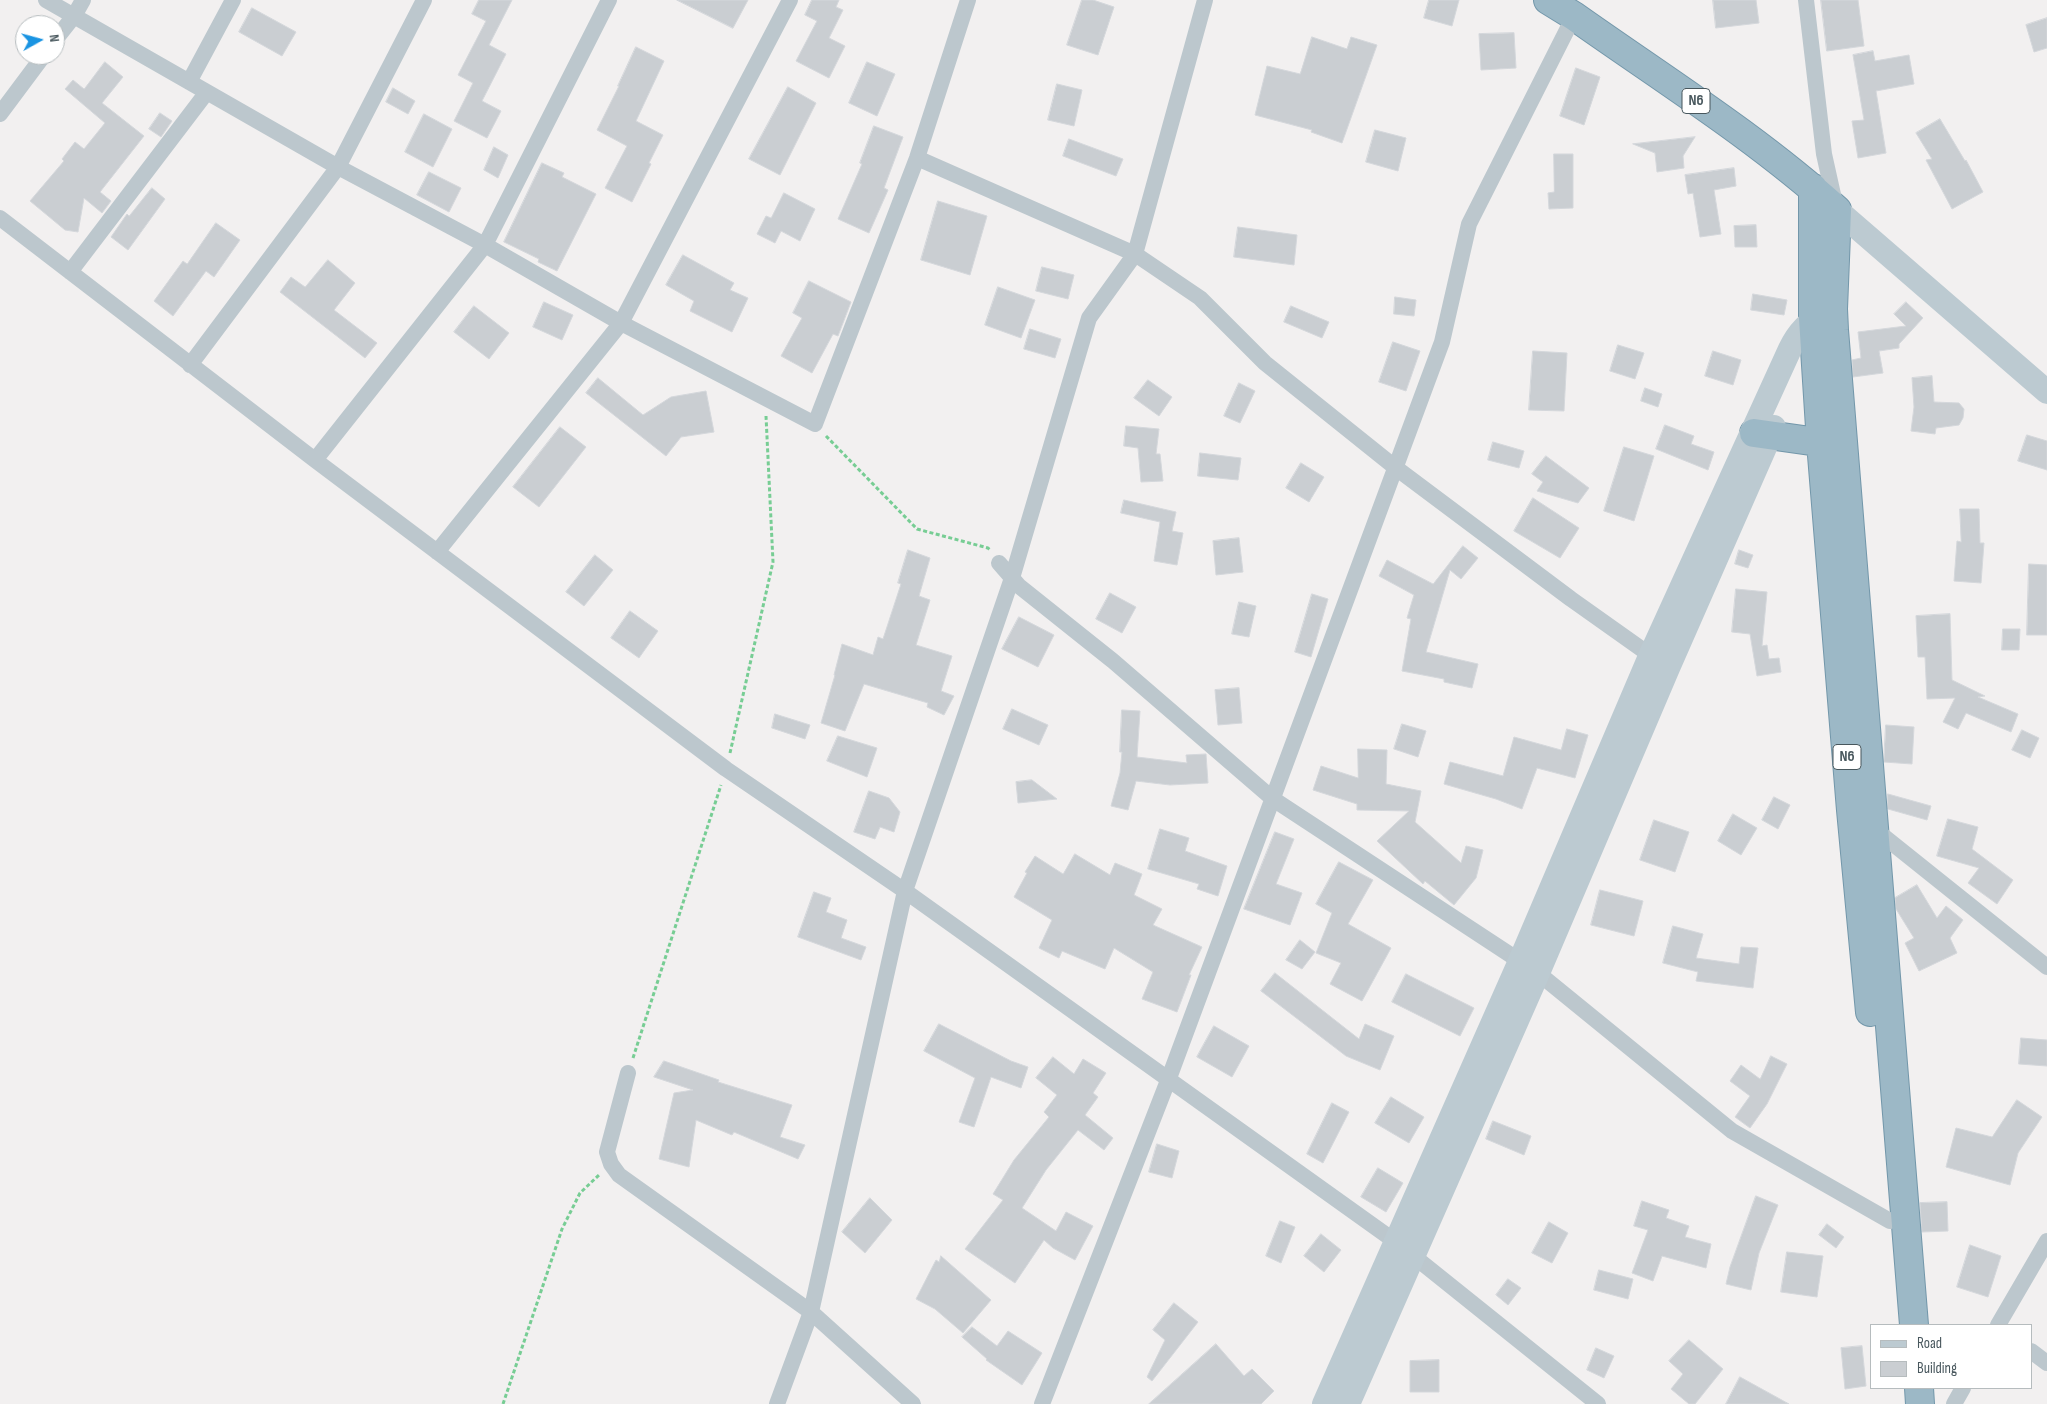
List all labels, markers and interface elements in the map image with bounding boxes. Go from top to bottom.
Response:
north arrow [15,15,65,65]
text: N [45,33,63,43]
road number: N6 [1682,88,1710,114]
road number: N6 [1833,744,1861,770]
legend [1870,1324,2032,1389]
text: Road [1917,1334,1942,1353]
text: Building [1917,1359,1957,1378]

